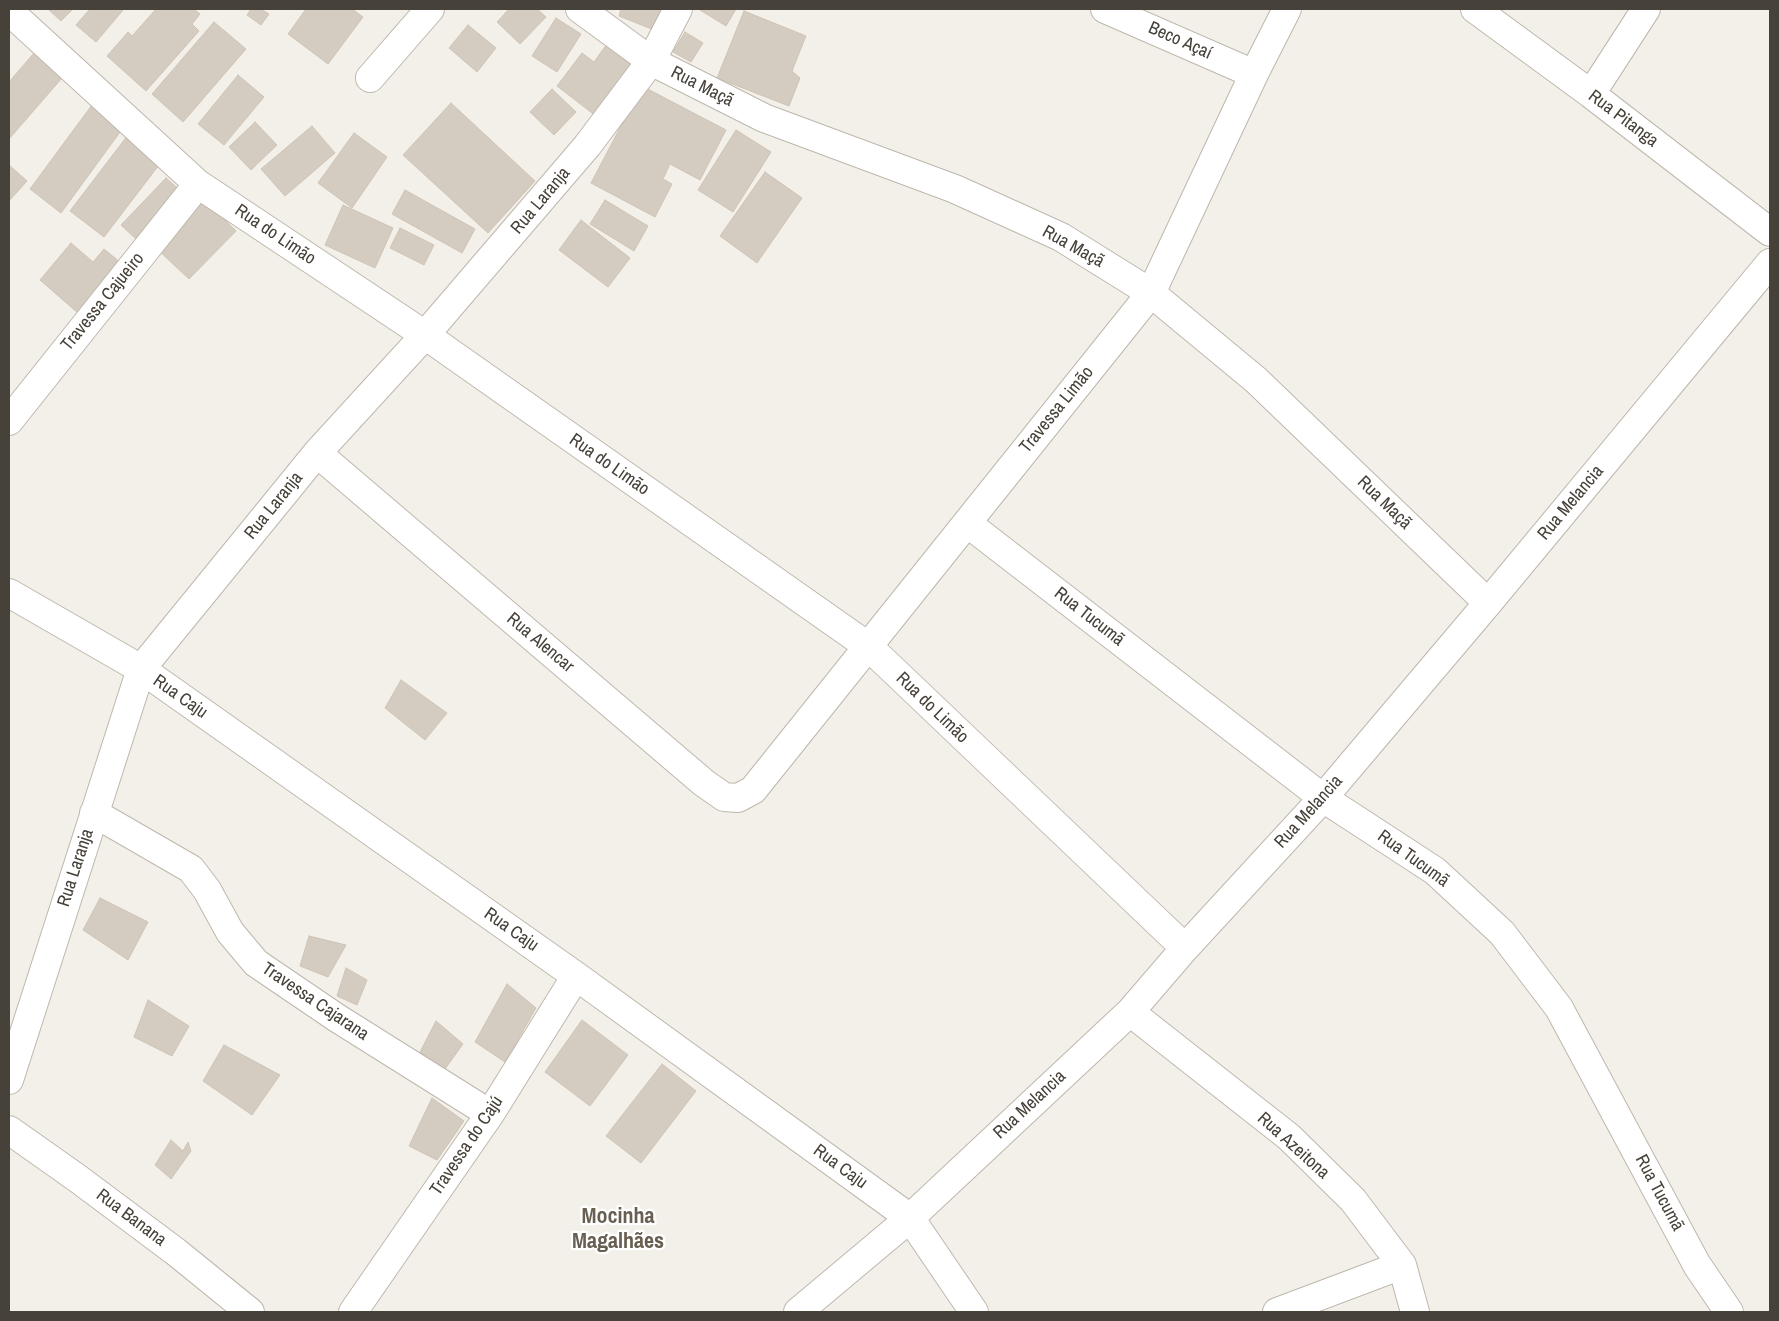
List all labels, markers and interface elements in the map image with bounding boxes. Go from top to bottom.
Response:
street label: Beco Açaí [1145,17,1215,65]
street label: Rua Maçã [667,62,737,112]
street label: Rua Pitanga [1584,86,1662,152]
street label: Rua Laranja [507,163,575,239]
street label: Rua do Limão [231,200,319,270]
street label: Rua Maçã [1038,221,1108,273]
street label: Travessa Cajueiro [57,249,149,355]
street label: Travessa Limão [1015,362,1099,458]
street label: Rua do Limão [565,430,653,500]
street label: Rua Melancia [1533,461,1609,545]
street label: Rua Laranja [240,468,308,544]
street label: Rua Maçã [1352,472,1416,534]
street label: Rua Tucumã [1050,583,1128,651]
street label: Rua Alencar [502,609,578,677]
street label: Rua do Limão [891,668,973,748]
street label: Rua Caju [149,671,211,723]
street label: Rua Melancia [1271,771,1347,853]
street label: Rua Laranja [53,826,99,910]
street label: Rua Tucumã [1373,826,1453,892]
street label: Rua Caju [480,904,542,956]
street label: Travessa Cajarana [257,958,373,1046]
street label: Rua Melancia [989,1066,1071,1144]
street label: Travessa do Cajú [426,1092,508,1200]
street label: Rua Azeitona [1253,1108,1333,1184]
street label: Rua Caju [809,1140,871,1194]
street label: Rua Tucumã [1630,1151,1688,1235]
street label: Rua Banana [92,1185,170,1251]
district label: Mocinha Magalhães [572,1204,664,1256]

